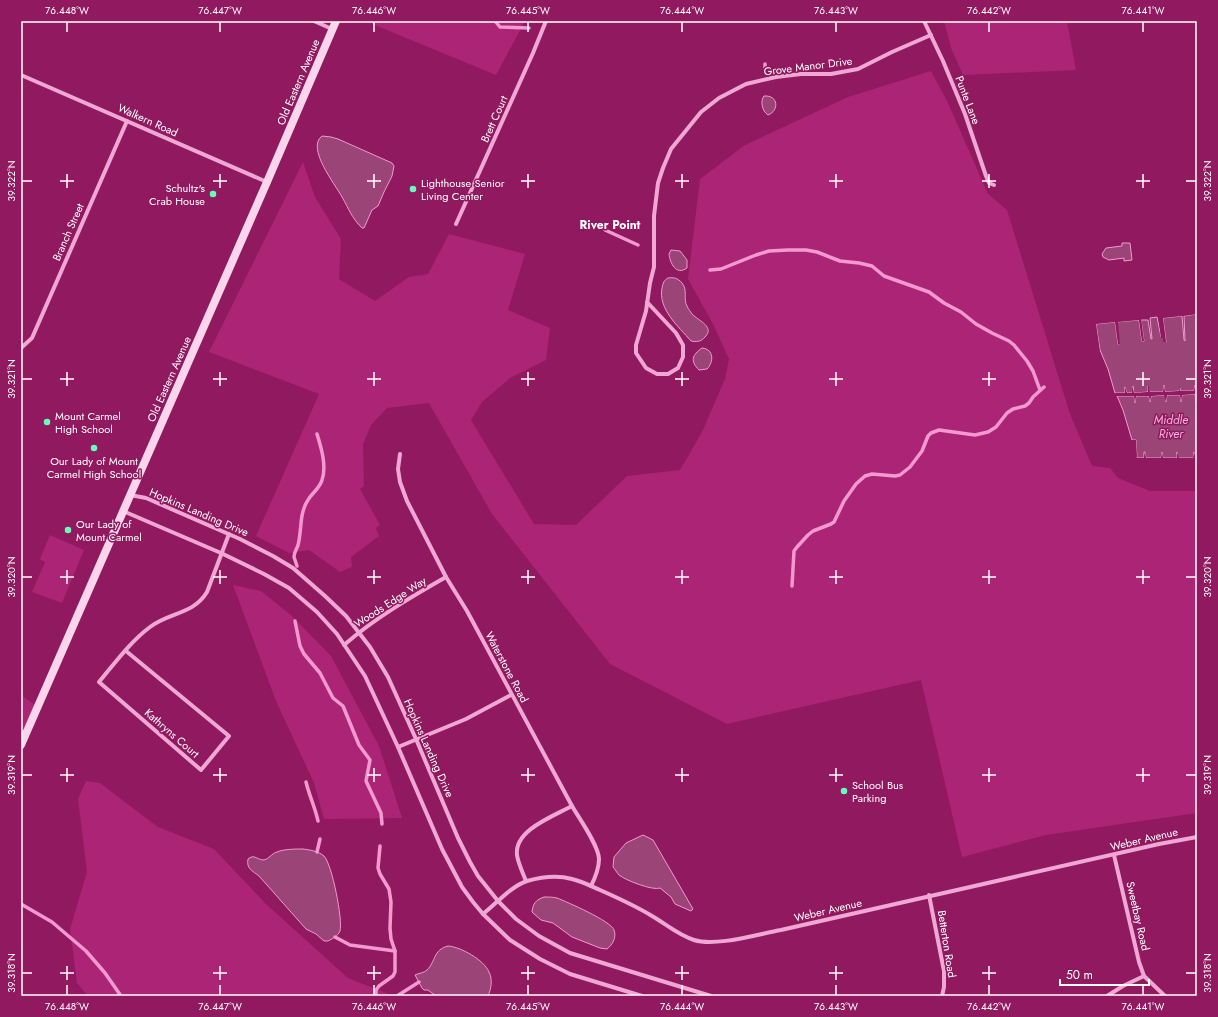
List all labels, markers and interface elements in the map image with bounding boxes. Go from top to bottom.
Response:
text: 76.448°W [45,3,89,18]
text: 76.447°W [198,3,242,18]
text: 76.446°W [352,3,396,18]
text: 76.445°W [506,3,550,18]
text: 76.444°W [660,3,704,18]
text: 76.443°W [814,3,858,18]
text: 76.442°W [967,3,1011,18]
text: 76.441°W [1122,3,1165,18]
street label: Old Eastern Avenue [273,36,323,127]
street label: Grove Manor Drive [763,53,854,79]
street label: Punte Lane [951,73,985,127]
street label: Brett Court [477,93,512,145]
street label: Walkern Road [115,100,181,140]
text: 39.322°N [4,161,19,201]
text: 39.322°N [1200,161,1215,201]
place label: Lighthouse Senior Living Center [421,175,505,204]
place label: Schultz's Crab House [149,180,206,209]
marker: Lighthouse Senior Living Center [408,184,418,194]
marker: Schultz's Crab House [208,189,218,199]
street label: Branch Street [48,200,88,263]
district label: River Point [580,216,641,234]
street label: Old Eastern Avenue [143,333,195,424]
text: 39.321°N [4,359,19,399]
text: 39.321°N [1200,359,1215,399]
place label: Mount Carmel High School [55,408,121,437]
water label: Middle River [1154,411,1188,443]
marker: Mount Carmel High School [42,417,52,427]
marker: Our Lady of Mount Carmel High School [89,443,99,453]
place label: Our Lady of Mount Carmel High School [47,453,141,482]
street label: Hopkins Landing Drive [147,484,251,540]
place label: Our Lady of Mount Carmel [76,516,142,545]
marker: Our Lady of Mount Carmel [63,525,73,535]
text: 39.320°N [4,556,19,598]
text: 39.320°N [1200,556,1215,598]
street label: Woods Edge Way [351,572,429,631]
street label: Waterstone Road [481,628,533,706]
street label: Hopkins Landing Drive [400,696,458,800]
street label: Kathryns Court [141,705,203,762]
text: 39.319°N [4,755,19,795]
text: 39.319°N [1200,755,1215,795]
place label: School Bus Parking [852,777,904,806]
marker: School Bus Parking [839,786,849,796]
street label: Weber Avenue [1109,823,1180,855]
street label: Sweetbay Road [1122,880,1154,952]
street label: Weber Avenue [793,894,864,926]
street label: Betterton Road [934,909,960,979]
text: 39.318°N [4,953,19,993]
text: 39.318°N [1200,953,1215,993]
scale bar [1060,961,1149,987]
text: 50 m [1066,966,1093,984]
text: 76.448°W [45,999,89,1014]
text: 76.447°W [198,999,242,1014]
text: 76.446°W [352,999,396,1014]
text: 76.445°W [506,999,550,1014]
text: 76.444°W [660,999,704,1014]
text: 76.443°W [814,999,858,1014]
text: 76.442°W [967,999,1011,1014]
text: 76.441°W [1122,999,1165,1014]

